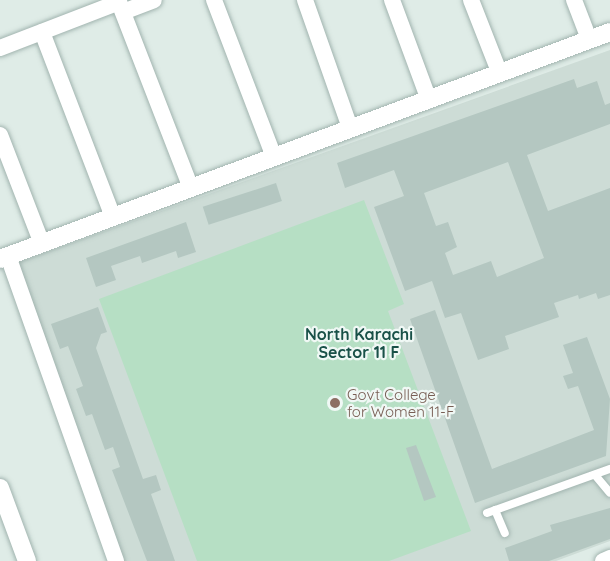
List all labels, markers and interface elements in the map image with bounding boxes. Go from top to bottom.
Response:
district label: North Karachi Sector 11 F [305,324,413,362]
place label: Govt College for Women 11-F [347,385,454,420]
marker: Govt College for Women 11-F [328,396,342,410]

